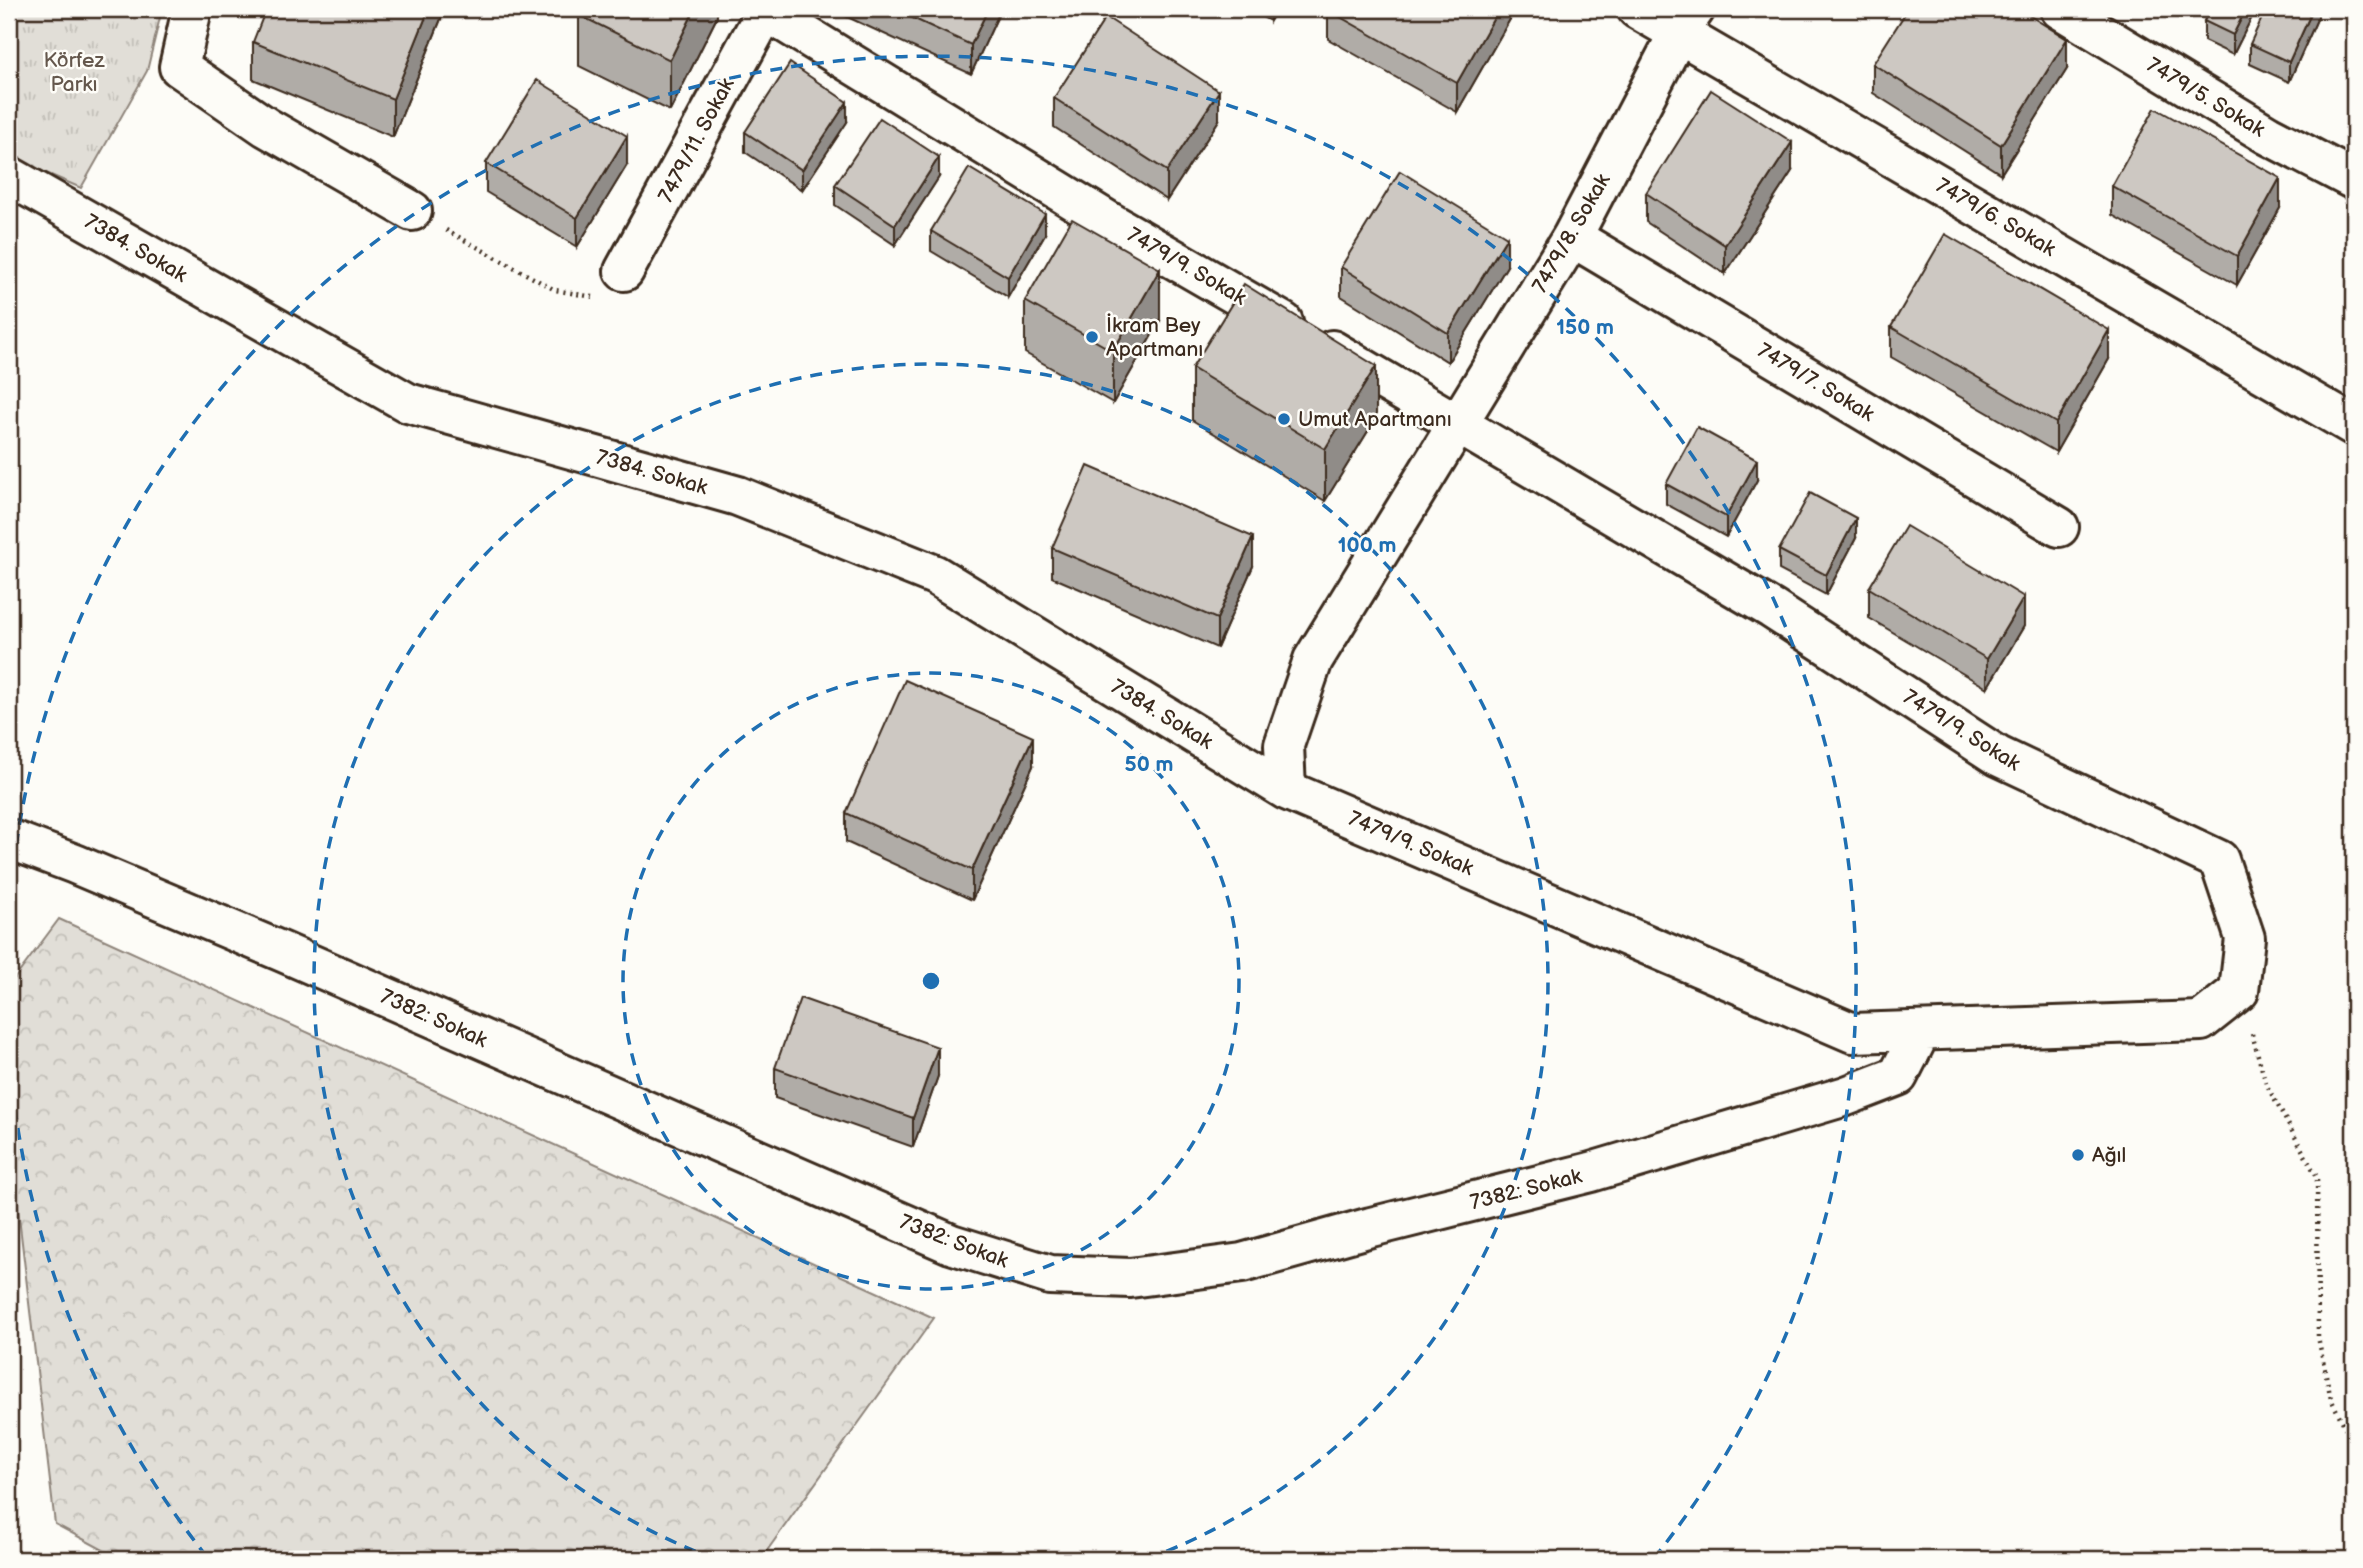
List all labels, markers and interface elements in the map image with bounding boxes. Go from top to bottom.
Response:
park label: Körfez Parkı [44,48,105,97]
street label: 7479/5. Sokak [2142,52,2270,143]
street label: 7479/11. Sokak [653,73,740,207]
street label: 7479/8. Sokak [1527,169,1616,297]
street label: 7479/6. Sokak [1931,173,2061,262]
street label: 7384. Sokak [80,209,192,288]
street label: 7479/9. Sokak [1123,222,1251,311]
place label: İkram Bey Apartmanı [1106,313,1203,362]
text: 150 m [1556,315,1614,340]
marker: İkram Bey Apartmanı [1084,329,1100,345]
street label: 7479/7. Sokak [1753,338,1879,427]
place label: Umut Apartmanı [1298,407,1452,432]
marker: Umut Apartmanı [1276,411,1292,427]
street label: 7384. Sokak [593,445,711,500]
text: 100 m [1338,533,1396,558]
street label: 7384. Sokak [1106,674,1218,755]
street label: 7479/9. Sokak [1899,685,2025,777]
text: 50 m [1125,752,1173,777]
street label: 7479/9. Sokak [1345,806,1478,881]
centre of rings [919,969,943,993]
street label: 7382: Sokak [377,984,492,1053]
place label: Ağıl [2092,1143,2126,1168]
marker: Ağıl [2070,1147,2086,1163]
street label: 7382: Sokak [1468,1163,1585,1215]
street label: 7382: Sokak [896,1209,1012,1274]

